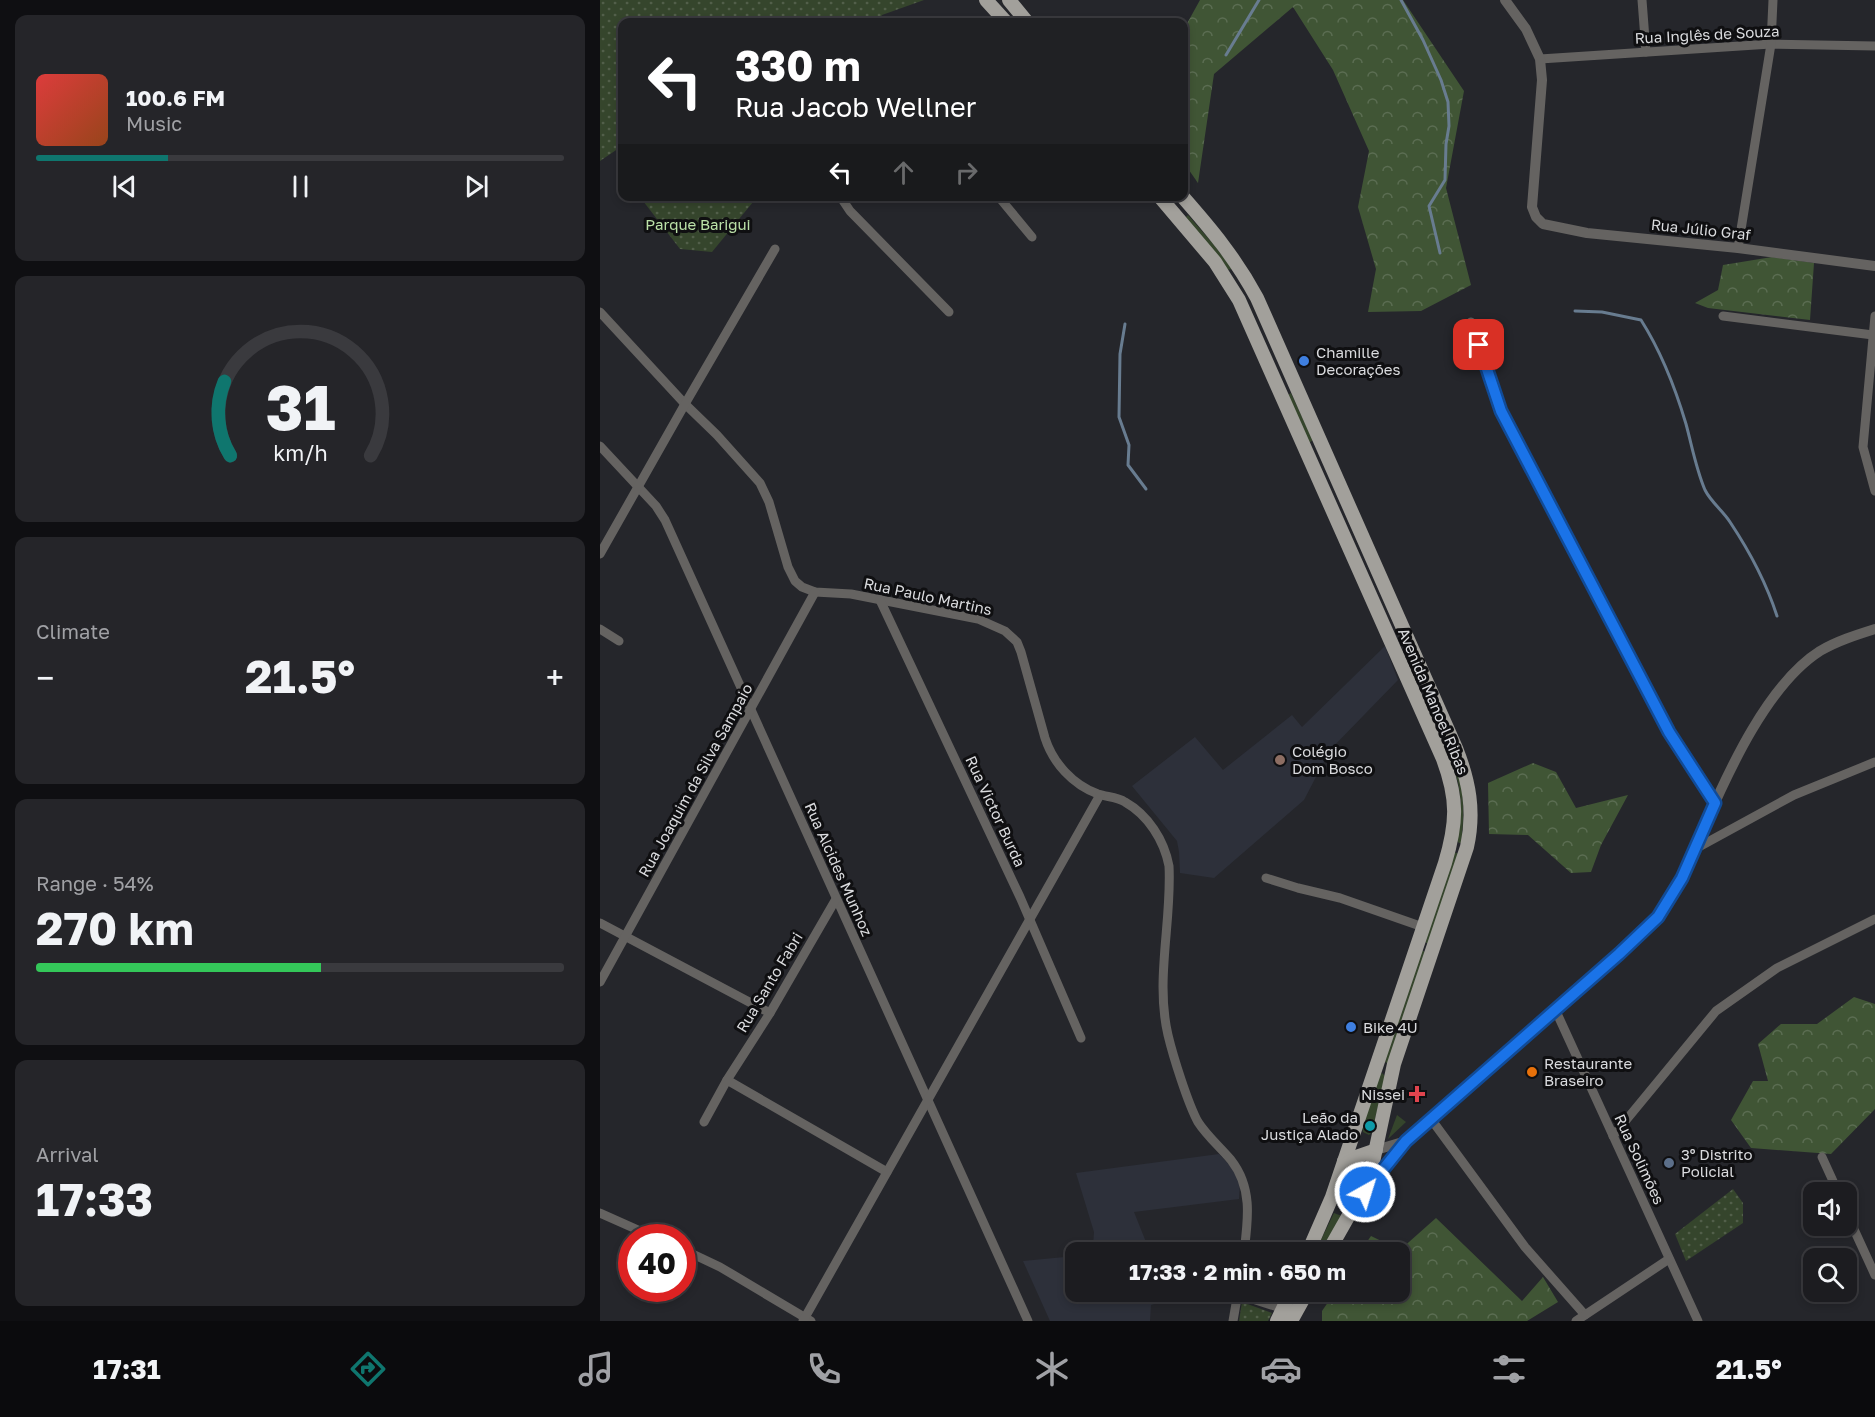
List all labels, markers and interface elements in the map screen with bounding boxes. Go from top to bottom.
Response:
street label: Rua Inglês de Souza [1634,21,1780,47]
text: 330 m [735,40,861,90]
icon: left [636,42,714,120]
text: 100.6 FM [126,84,225,111]
text: Rua Jacob Wellner [735,91,976,123]
text: Music [126,111,182,135]
icon: left [824,156,857,189]
icon: ahead [887,156,920,189]
icon: right [950,156,983,189]
icon: previous [108,170,141,203]
icon: pause [284,170,317,203]
icon: next [460,170,493,203]
park label: Parque Barigui [645,215,751,233]
street label: Rua Júlio Graf [1650,215,1752,243]
pin [1453,319,1504,370]
icon: arrive [1462,328,1495,361]
place label: Chamille Decorações [1316,343,1400,378]
marker: Chamille Decorações [1297,354,1311,368]
text: 31 [265,369,335,444]
text: km/h [273,441,327,467]
street label: Rua Paulo Martins [862,574,994,618]
text: Climate [36,619,110,643]
street label: Avenida Manoel Ribas [1395,625,1473,777]
text: 21.5° [245,649,355,703]
text: − [36,658,54,697]
text: + [546,658,564,697]
street label: Rua Joaquim da Silva Sampaio [634,680,756,880]
place label: Colégio Dom Bosco [1292,742,1373,777]
street label: Rua Victor Burda [962,753,1030,869]
marker: Colégio Dom Bosco [1273,753,1287,767]
street label: Rua Alcides Munhoz [801,799,877,939]
text: Range · 54% [36,871,154,895]
text: 270 km [36,901,194,955]
street label: Rua Santo Fabri [732,929,806,1035]
place label: Bike 4U [1363,1018,1418,1036]
marker: Bike 4U [1344,1020,1358,1034]
place label: Restaurante Braseiro [1544,1054,1633,1089]
marker: Restaurante Braseiro [1525,1065,1539,1079]
place label: Nissei [1361,1085,1405,1103]
marker: Nissei [1410,1087,1424,1101]
place label: Leão da Justiça Alado [1261,1108,1358,1143]
street label: Rua Solimões [1611,1111,1669,1207]
marker: Leão da Justiça Alado [1363,1119,1377,1133]
text: Arrival [36,1142,99,1166]
place label: 3º Distrito Policial [1681,1145,1753,1180]
marker: 3º Distrito Policial [1662,1156,1676,1170]
position arrow [1333,1160,1397,1224]
text: 17:33 [36,1172,153,1226]
map controls [1803,1182,1857,1302]
button: sound [1803,1182,1857,1236]
speed limit sign: 40 [618,1224,696,1302]
button: search [1803,1248,1857,1302]
text: 17:33 · 2 min · 650 m [1129,1258,1346,1285]
icon: directions [347,1348,389,1390]
icon: music [575,1348,617,1390]
icon: phone [803,1348,845,1390]
icon: climate [1031,1348,1073,1390]
icon: car [1260,1348,1302,1390]
icon: filters [1488,1348,1530,1390]
text: 17:31 [93,1353,161,1385]
text: 21.5° [1716,1353,1782,1385]

